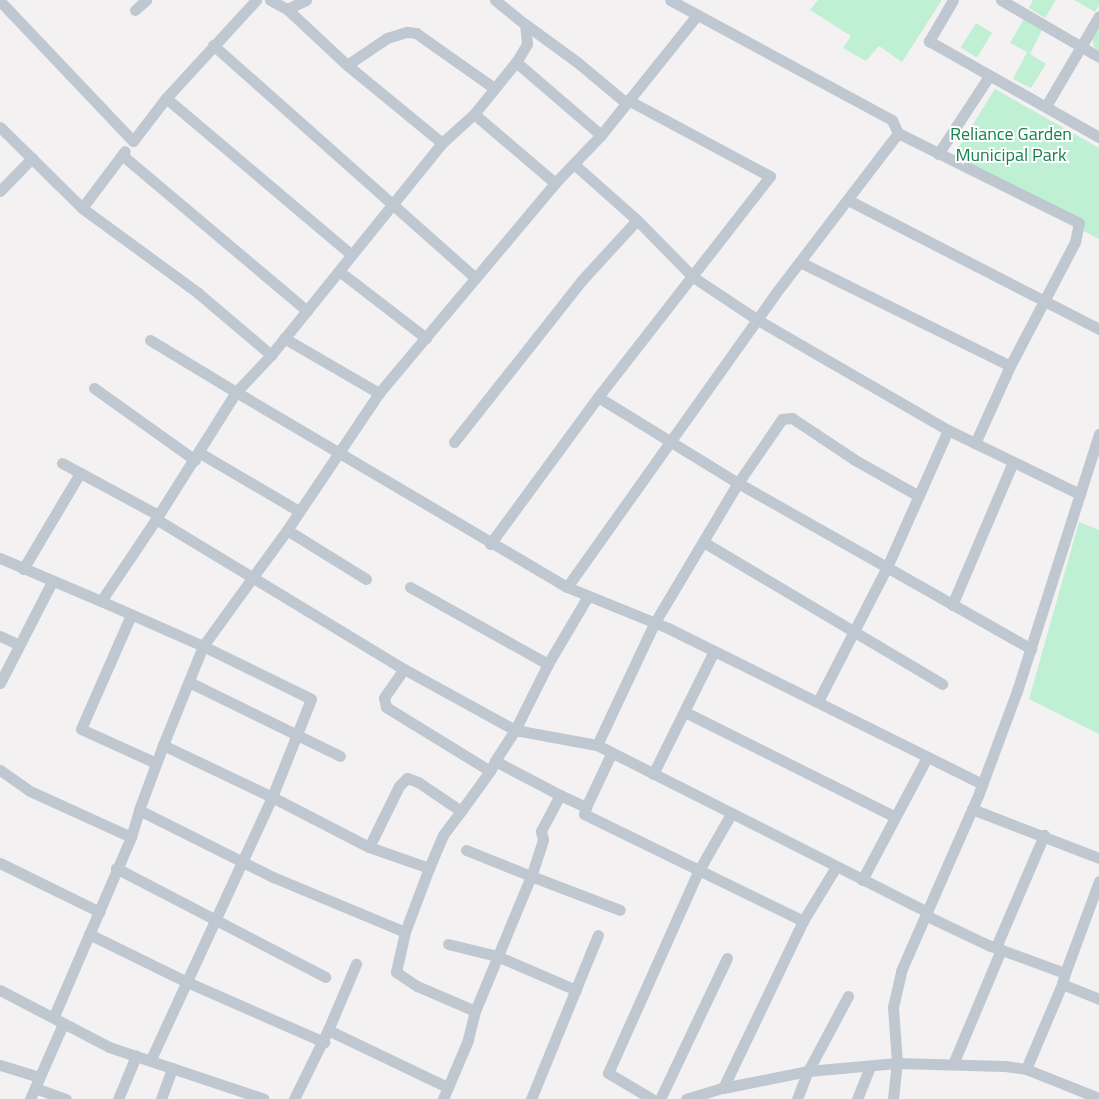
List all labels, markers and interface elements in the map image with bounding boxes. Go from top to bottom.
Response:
park label: Reliance Garden Municipal Park [950,124,1072,166]

